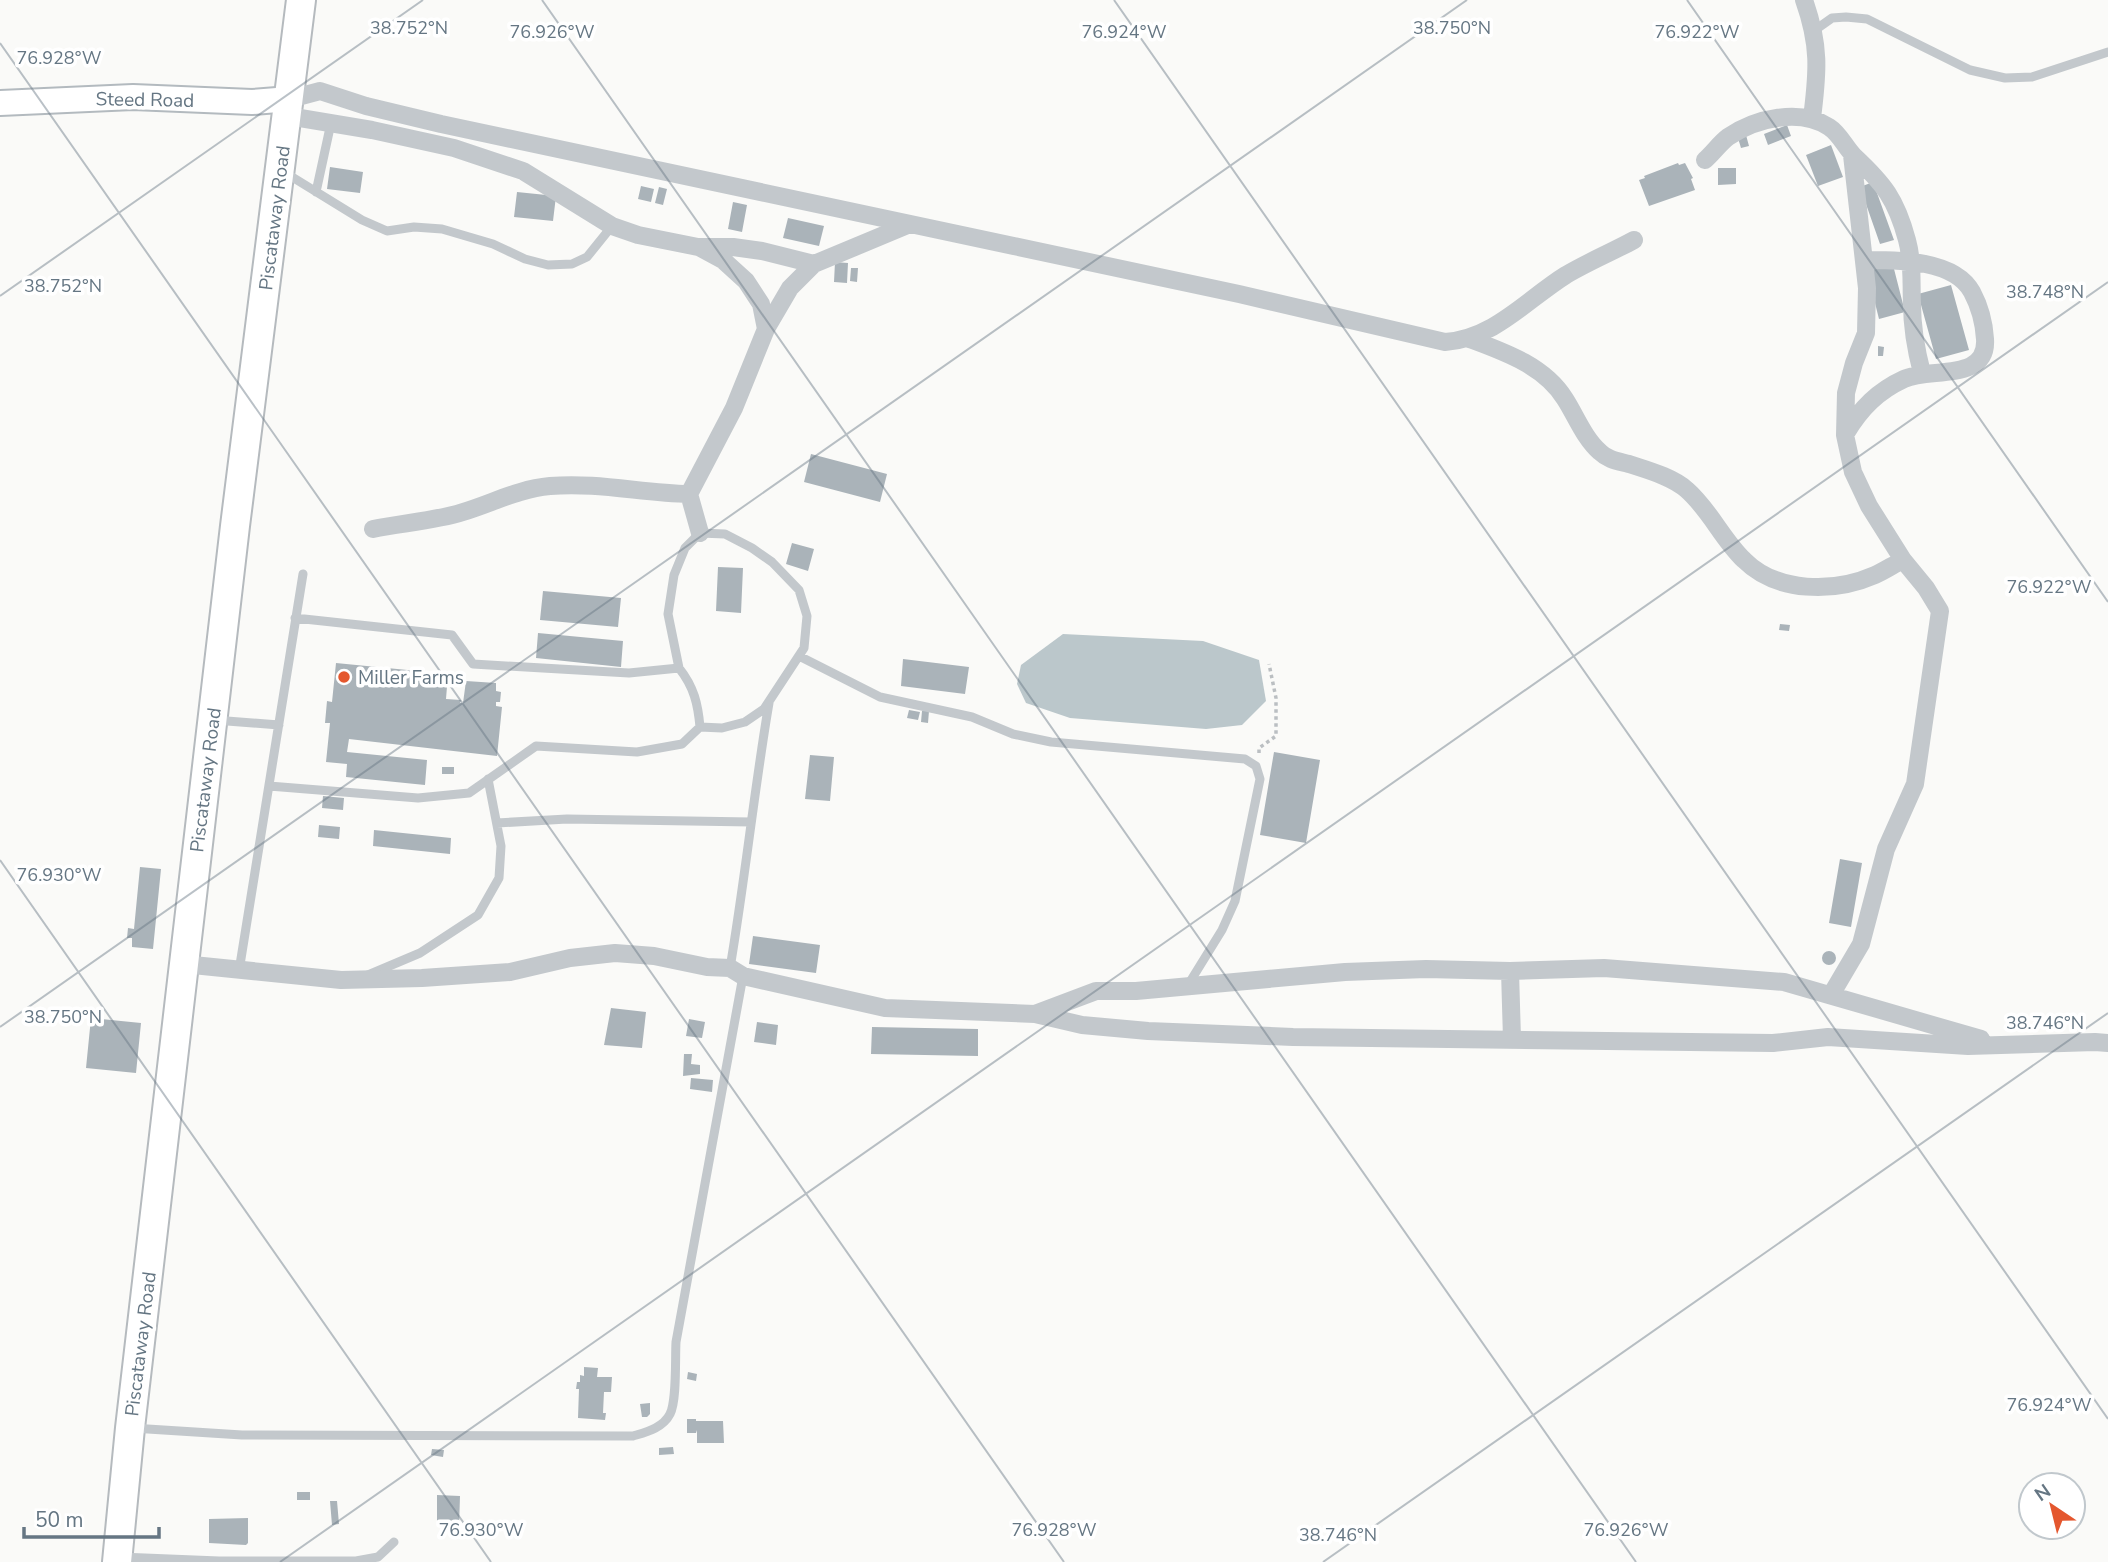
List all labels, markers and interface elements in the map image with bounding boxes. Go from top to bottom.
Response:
text: 38.752°N [370,16,448,40]
text: 38.750°N [1413,16,1491,40]
text: 76.926°W [510,20,595,44]
text: 76.924°W [1082,20,1167,44]
text: 76.922°W [1655,20,1740,44]
text: 76.928°W [17,46,102,70]
street label: Steed Road [95,86,194,114]
street label: Piscataway Road [253,144,297,292]
text: 38.752°N [24,274,102,298]
text: 38.748°N [2006,280,2084,304]
text: 76.922°W [2007,575,2092,599]
place label: Miller Farms [358,665,464,691]
marker: Miller Farms [336,669,352,685]
street label: Piscataway Road [184,706,228,854]
text: 76.930°W [17,863,102,887]
text: 38.750°N [24,1005,102,1029]
text: 38.746°N [2006,1011,2084,1035]
street label: Piscataway Road [119,1270,163,1418]
text: 76.924°W [2007,1393,2092,1417]
north arrow [2017,1471,2087,1541]
text: N [2030,1478,2056,1508]
scale bar [24,1496,159,1540]
text: 50 m [35,1506,84,1534]
text: 76.930°W [439,1518,524,1542]
text: 76.928°W [1012,1518,1097,1542]
text: 76.926°W [1584,1518,1669,1542]
text: 38.746°N [1299,1523,1377,1547]

